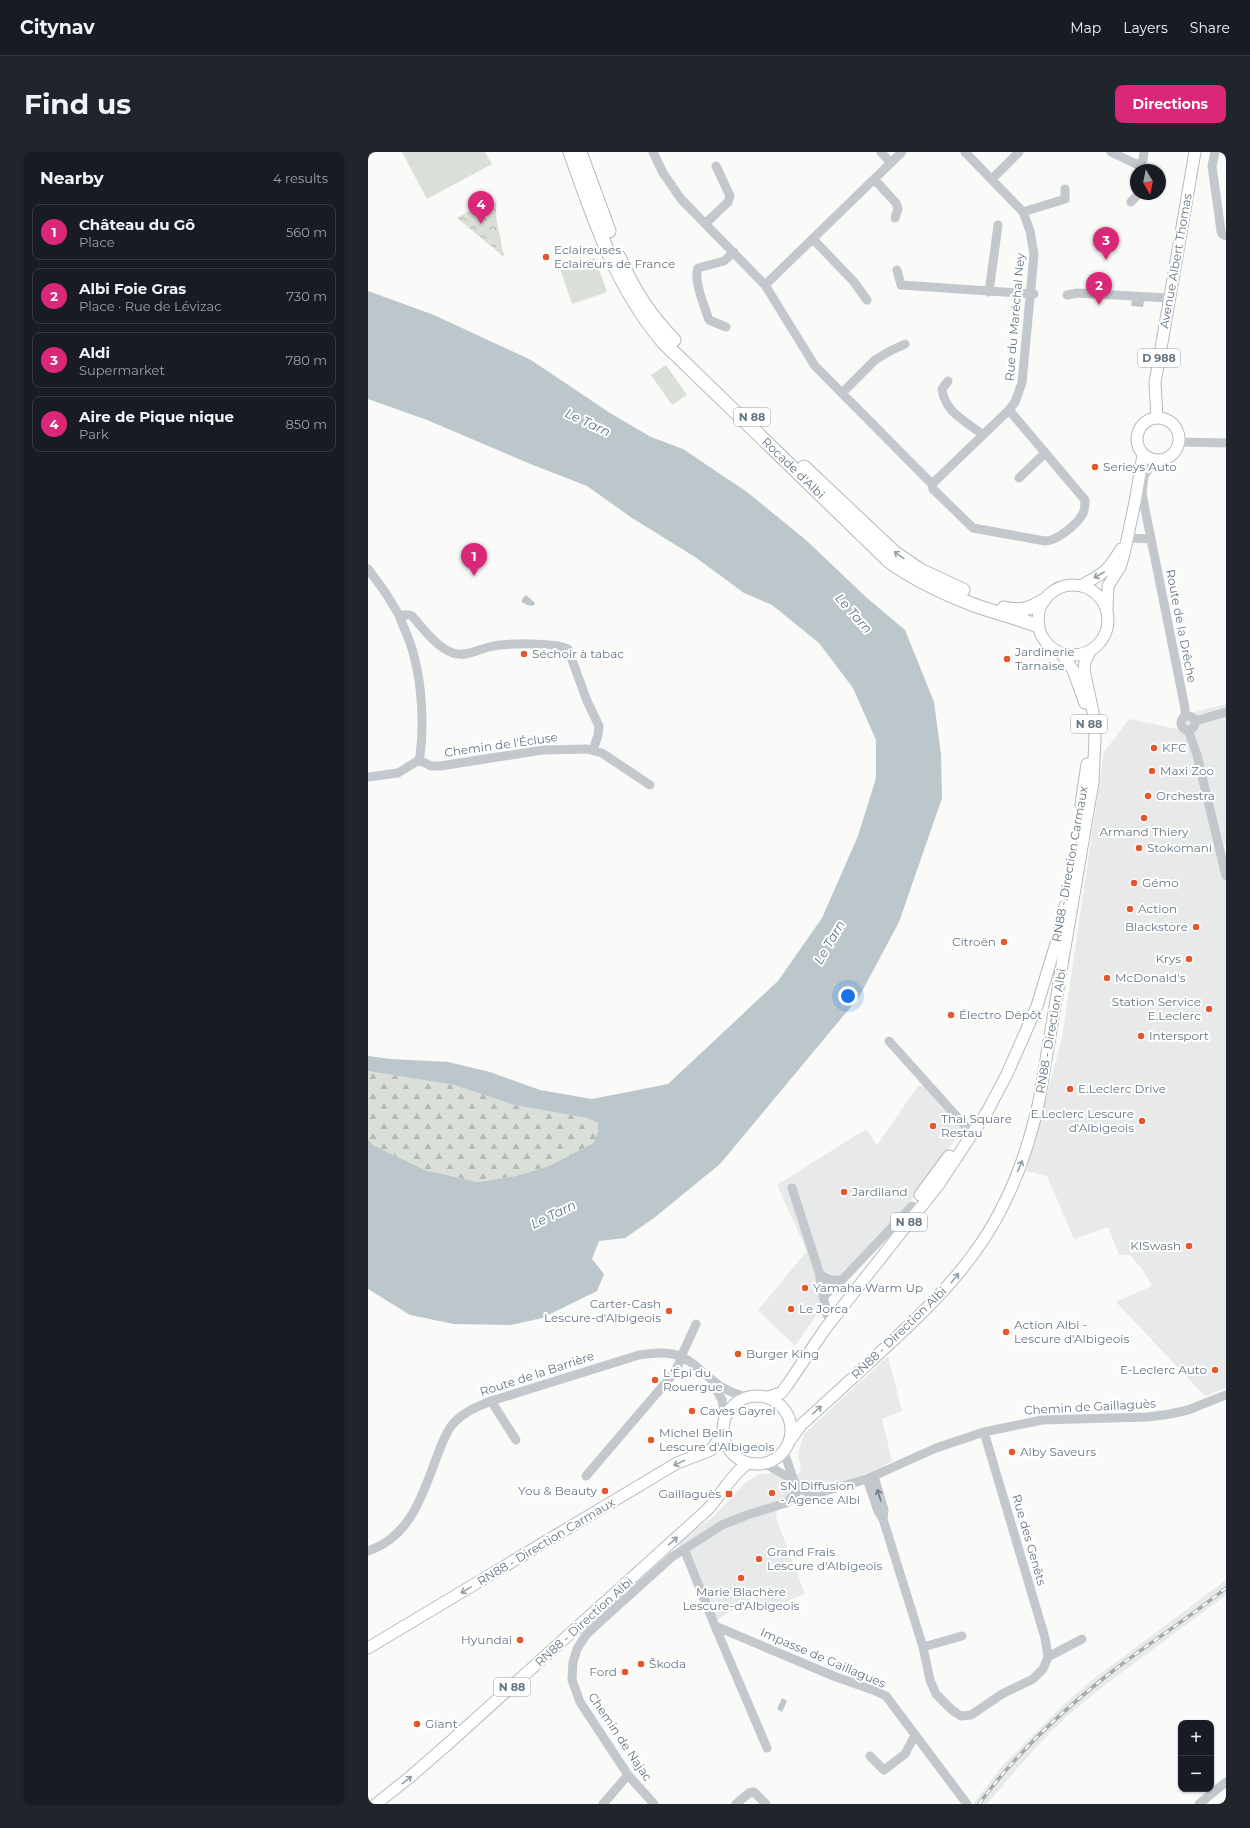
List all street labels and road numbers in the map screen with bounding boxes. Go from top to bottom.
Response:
street label: Avenue Albert Thomas [1156,192,1195,330]
street label: Rue du Maréchal Ney [1001,252,1028,382]
road number: D 988 [1138,349,1180,367]
road number: N 88 [734,408,770,426]
street label: Rocade d'Albi [759,434,828,502]
street label: Route de la Drêche [1163,568,1200,684]
road number: N 88 [1071,715,1107,733]
street label: Chemin de l'Écluse [443,729,559,760]
street label: RN88 - Direction Carmaux [1048,784,1091,943]
street label: RN88 - Direction Albi [1032,967,1069,1095]
road number: N 88 [891,1213,927,1231]
street label: RN88 - Direction Albi [848,1283,949,1382]
street label: Route de la Barrière [478,1348,596,1399]
street label: Chemin de Gaillaguès [1024,1396,1156,1417]
street label: Rue des Genêts [1009,1493,1050,1587]
street label: RN88 - Direction Carmaux [474,1494,618,1589]
street label: RN88 - Direction Albi [532,1574,636,1670]
street label: Impasse de Gaillagues [758,1624,888,1691]
road number: N 88 [494,1678,530,1696]
street label: Chemin de Najac [585,1690,656,1784]

